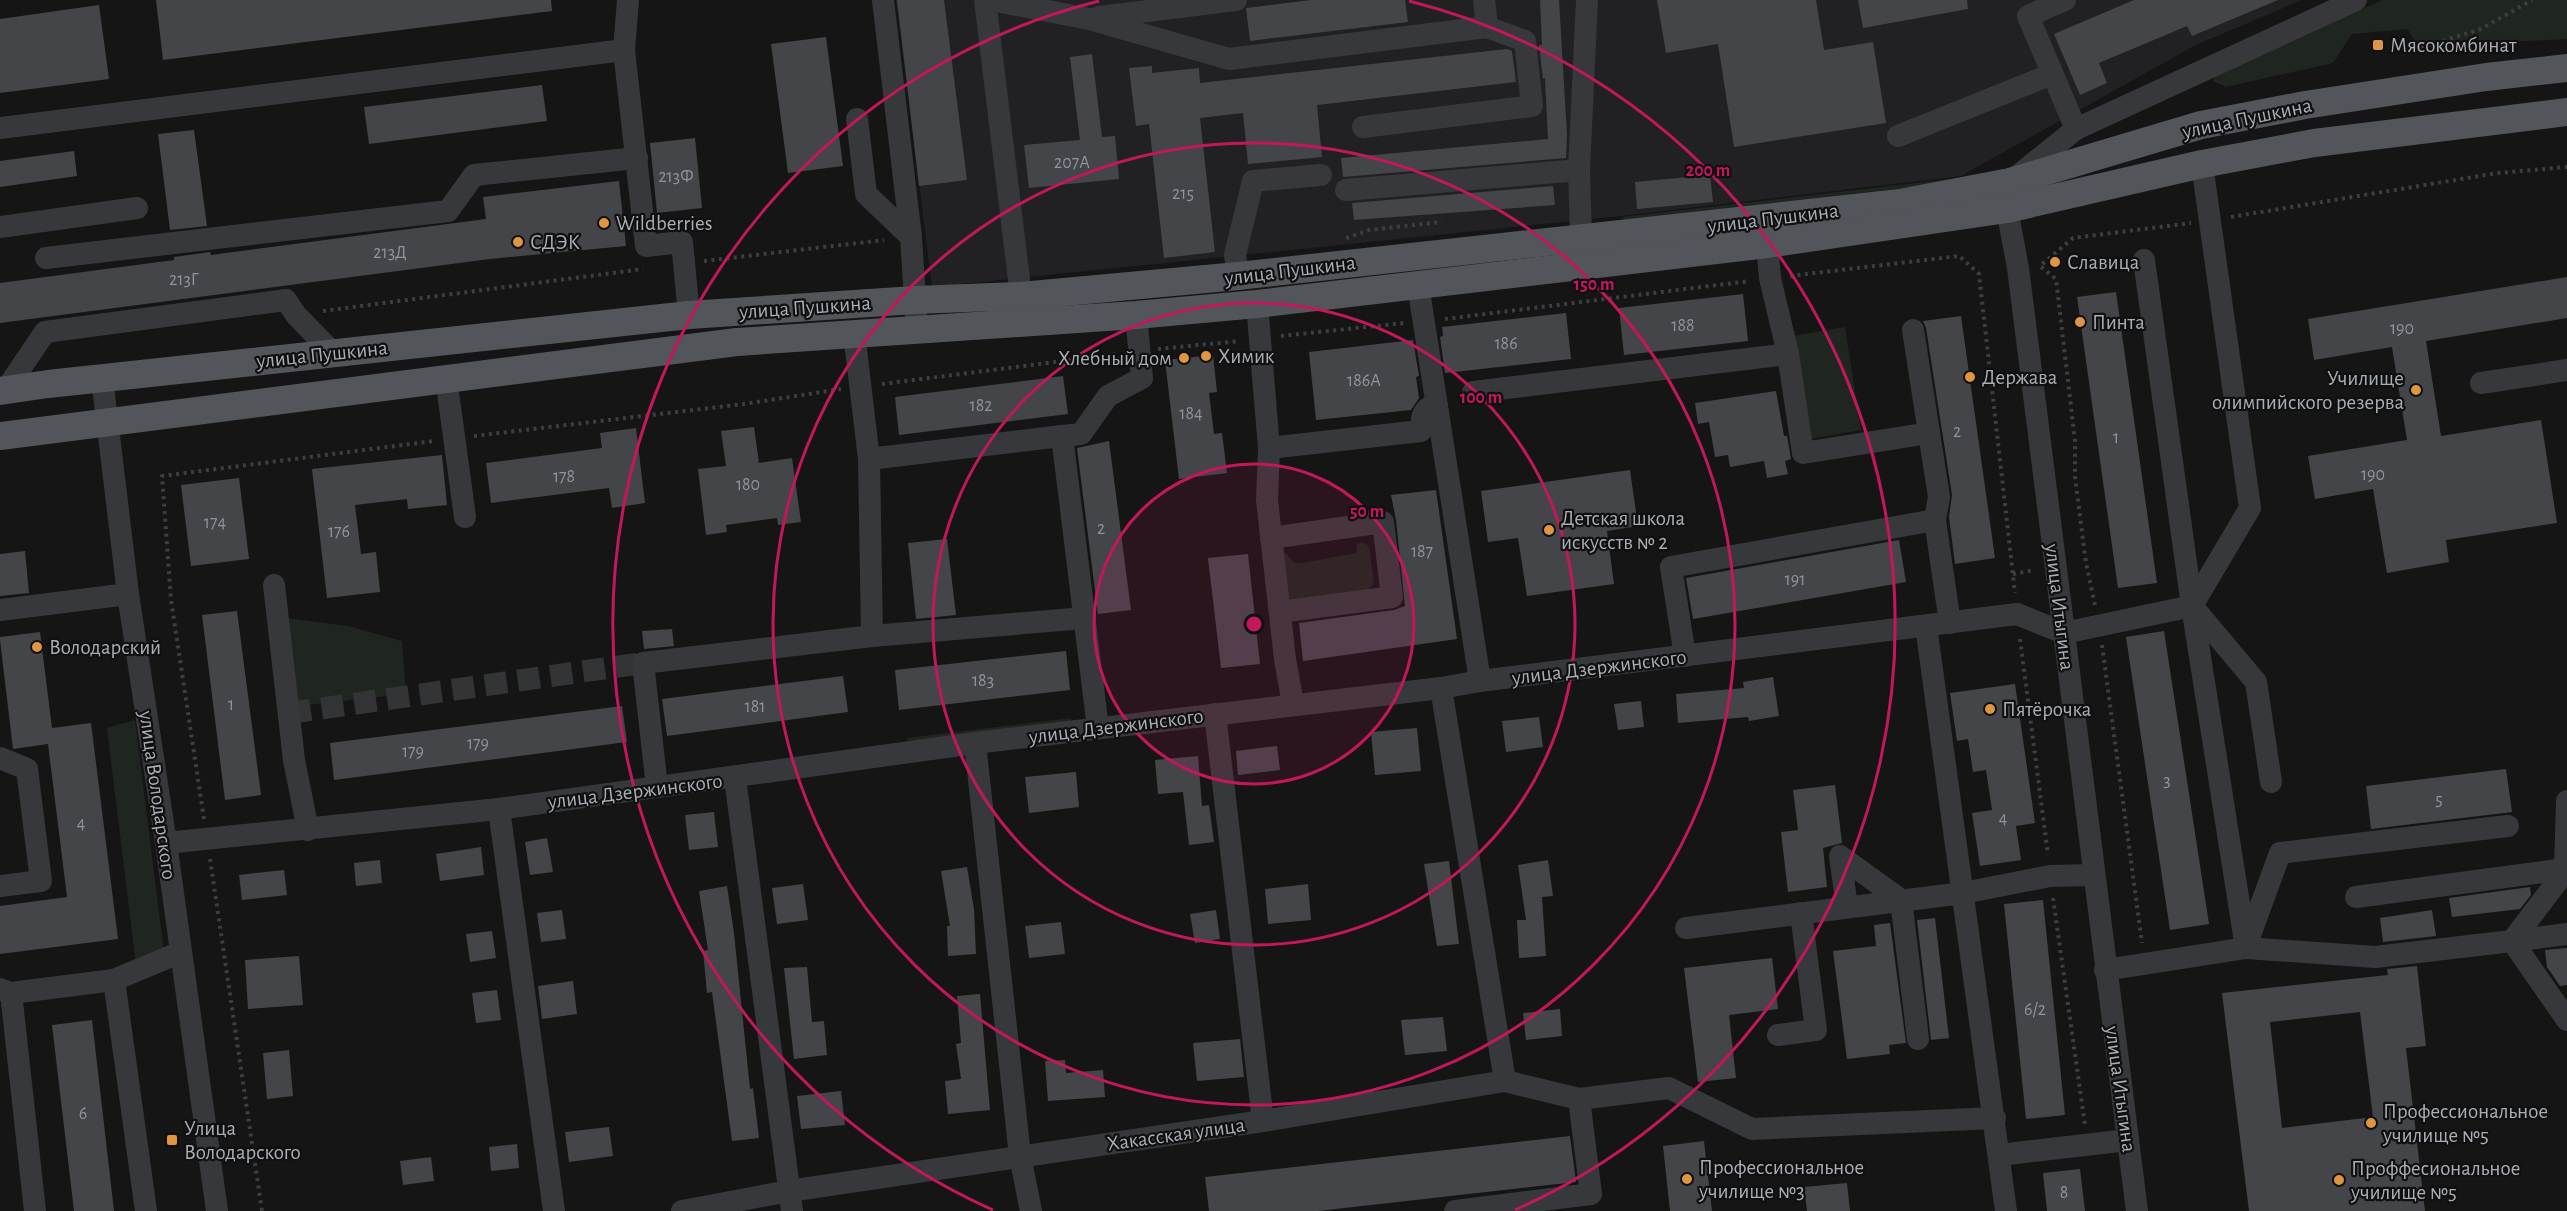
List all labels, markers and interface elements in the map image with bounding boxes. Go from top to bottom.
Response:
place label: Мясокомбинат [2390,35,2517,56]
marker: Мясокомбинат [2371,38,2385,52]
street label: улица Пушкина [2179,94,2314,143]
house number: 207А [1054,154,1090,172]
text: 200 m [1686,162,1730,180]
house number: 213Ф [658,168,694,186]
house number: 215 [1172,185,1194,203]
street label: улица Пушкина [1705,200,1840,237]
place label: Wildberries [616,213,712,234]
marker: Wildberries [597,216,611,230]
place label: СДЭК [530,232,580,253]
marker: СДЭК [511,235,525,249]
house number: 213Д [373,244,407,262]
street label: улица Пушкина [1222,252,1357,289]
place label: Славица [2067,252,2140,273]
marker: Славица [2048,255,2062,269]
house number: 213Г [169,271,199,289]
text: 150 m [1574,276,1614,294]
street label: улица Пушкина [738,292,872,323]
place label: Пинта [2092,312,2145,333]
marker: Пинта [2073,315,2087,329]
house number: 188 [1671,317,1695,335]
house number: 190 [2390,320,2414,338]
house number: 186 [1494,335,1518,353]
street label: улица Пушкина [254,337,389,372]
place label: Химик [1218,346,1275,367]
place label: Хлебный дом [1058,348,1172,369]
marker: Химик [1199,349,1213,363]
marker: Хлебный дом [1177,351,1191,365]
place label: Держава [1982,367,2058,388]
place label: Училище олимпийского резерва [2212,368,2404,413]
marker: Держава [1963,370,1977,384]
house number: 186А [1347,372,1381,390]
marker: Училище олимпийского резерва [2409,383,2423,397]
text: 100 m [1460,389,1502,407]
house number: 182 [970,397,992,415]
house number: 184 [1179,405,1203,423]
house number: 2 [1953,423,1961,441]
house number: 1 [2113,429,2119,447]
house number: 190 [2361,466,2385,484]
house number: 178 [553,468,575,486]
house number: 180 [736,476,760,494]
text: 50 m [1350,503,1384,521]
place label: Детская школа искусств № 2 [1561,508,1685,553]
house number: 174 [204,514,227,532]
house number: 2 [1097,520,1105,538]
house number: 176 [328,523,350,541]
marker: Детская школа искусств № 2 [1542,523,1556,537]
street label: улица Итыгина [2041,542,2078,672]
house number: 187 [1411,543,1433,561]
house number: 191 [1785,571,1805,589]
centre of rings [1244,614,1264,634]
place label: Володарский [49,637,161,658]
marker: Володарский [30,640,44,654]
street label: улица Дзержинского [1510,646,1688,689]
house number: 183 [972,672,994,690]
house number: 1 [228,696,234,714]
house number: 181 [745,698,765,716]
place label: Пятёрочка [2002,699,2092,720]
marker: Пятёрочка [1983,702,1997,716]
street label: улица Дзержинского [1027,705,1205,748]
street label: улица Володарского [135,708,180,881]
house number: 179 [467,735,489,753]
house number: 179 [402,743,424,761]
street label: улица Дзержинского [546,770,724,813]
house number: 3 [2163,772,2171,790]
house number: 5 [2435,791,2443,809]
house number: 4 [1999,810,2008,828]
house number: 4 [77,815,86,833]
house number: 6/2 [2024,1001,2046,1019]
street label: улица Итыгина [2101,1024,2140,1154]
place label: Профессиональное училище №5 [2382,1101,2548,1146]
house number: 6 [79,1105,87,1123]
street label: Хакасская улица [1106,1114,1247,1155]
marker: Профессиональное училище №5 [2364,1116,2378,1130]
place label: Улица Володарского [184,1118,301,1163]
marker: Улица Володарского [165,1133,179,1147]
place label: Профессиональное училище №3 [1698,1157,1864,1202]
place label: Проффесиональное училище №5 [2350,1158,2520,1203]
marker: Профессиональное училище №3 [1680,1172,1694,1186]
marker: Проффесиональное училище №5 [2332,1173,2346,1187]
house number: 8 [2060,1184,2068,1202]

